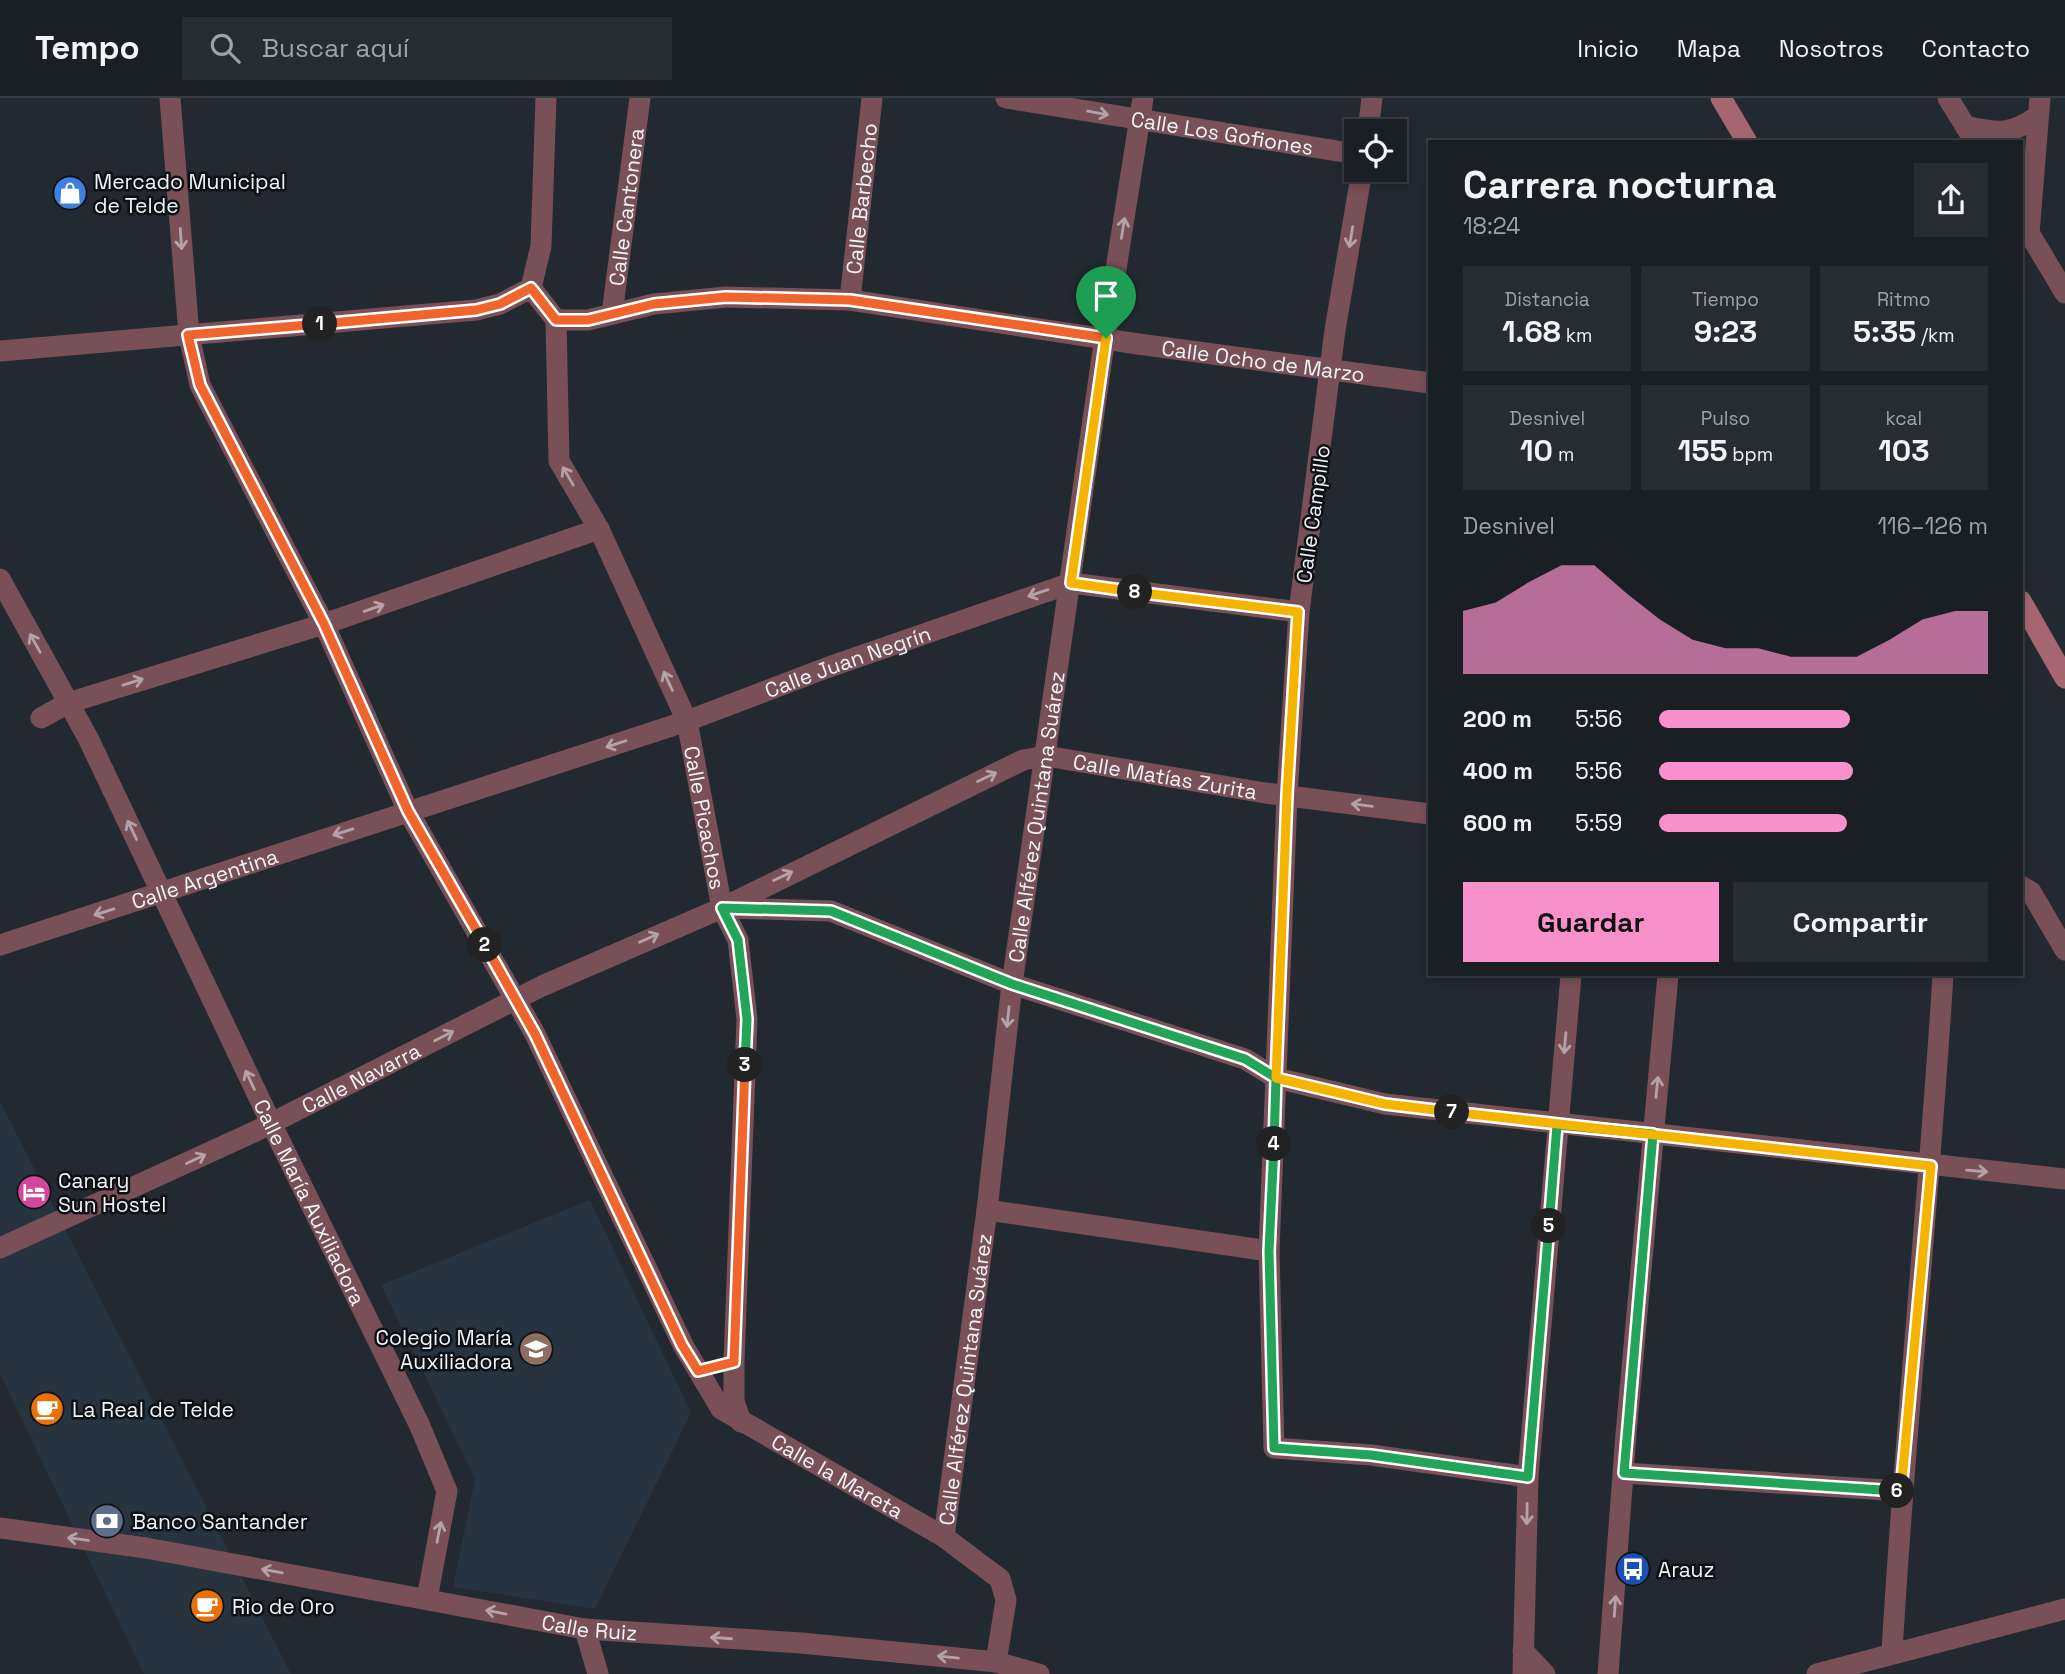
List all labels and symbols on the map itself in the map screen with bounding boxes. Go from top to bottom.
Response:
street label: Calle Los Gofiones [1129,105,1315,160]
one-way arrow [1086,107,1109,121]
street label: Calle Barbecho [839,122,883,276]
street label: Calle Cantonera [602,126,649,288]
place label: Mercado Municipal de Telde [94,168,286,219]
shop icon: Mercado Municipal de Telde [51,174,89,212]
one-way arrow [1117,217,1130,240]
one-way arrow [1344,225,1357,248]
one-way arrow [175,228,188,250]
pin [1076,266,1136,338]
pin: 1 [302,306,338,342]
street label: Calle Ocho de Marzo [1160,334,1366,388]
street label: Calle Campillo [1290,443,1336,585]
one-way arrow [561,467,575,487]
pin: 8 [1118,574,1152,610]
one-way arrow [1027,588,1049,600]
one-way arrow [362,601,384,613]
street label: Calle Juan Negrín [761,619,934,704]
one-way arrow [28,633,41,654]
street label: Calle Alférez Quintana Suárez [1002,669,1070,964]
one-way arrow [661,670,674,692]
one-way arrow [122,675,144,688]
one-way arrow [605,739,627,751]
street label: Calle Picachos [678,744,732,892]
street label: Calle Matías Zurita [1071,747,1259,805]
one-way arrow [976,770,997,783]
one-way arrow [1351,798,1374,811]
one-way arrow [125,820,139,841]
one-way arrow [332,827,354,840]
street label: Calle Argentina [128,842,281,915]
one-way arrow [772,869,793,883]
one-way arrow [93,907,115,919]
pin: 2 [468,928,503,962]
one-way arrow [638,931,659,944]
one-way arrow [1001,1005,1014,1028]
one-way arrow [433,1028,454,1042]
one-way arrow [1558,1031,1571,1054]
street label: Calle Navarra [297,1036,425,1119]
pin: 3 [728,1048,762,1082]
one-way arrow [243,1070,257,1091]
one-way arrow [1651,1076,1664,1098]
pin: 7 [1434,1094,1470,1130]
street label: Calle María Auxiliadora [248,1095,372,1309]
pin: 4 [1256,1126,1292,1162]
one-way arrow [185,1151,206,1165]
one-way arrow [1966,1165,1988,1178]
place label: Canary Sun Hostel [58,1167,166,1218]
hotel icon: Canary Sun Hostel [15,1173,53,1211]
pin: 5 [1532,1208,1566,1244]
street label: Calle Alférez Quintana Suárez [932,1232,997,1527]
place label: Colegio María Auxiliadora [376,1324,512,1375]
school or university icon: Colegio María Auxiliadora [517,1330,555,1368]
cafe icon: La Real de Telde [28,1390,66,1428]
place label: La Real de Telde [72,1396,234,1423]
street label: Calle la Mareta [767,1427,908,1524]
pin: 6 [1880,1474,1914,1508]
bank icon: Banco Santander [88,1502,126,1540]
one-way arrow [1521,1502,1534,1525]
place label: Banco Santander [132,1508,308,1535]
one-way arrow [433,1521,447,1544]
one-way arrow [67,1533,90,1546]
bus stop icon: Arauz [1614,1550,1652,1588]
place label: Arauz [1658,1556,1714,1583]
one-way arrow [261,1564,284,1577]
cafe icon: Rio de Oro [188,1587,226,1625]
place label: Rio de Oro [232,1593,335,1620]
one-way arrow [1609,1595,1622,1618]
one-way arrow [485,1605,508,1618]
street label: Calle Ruiz [540,1608,638,1646]
one-way arrow [710,1631,733,1644]
one-way arrow [937,1651,960,1664]

